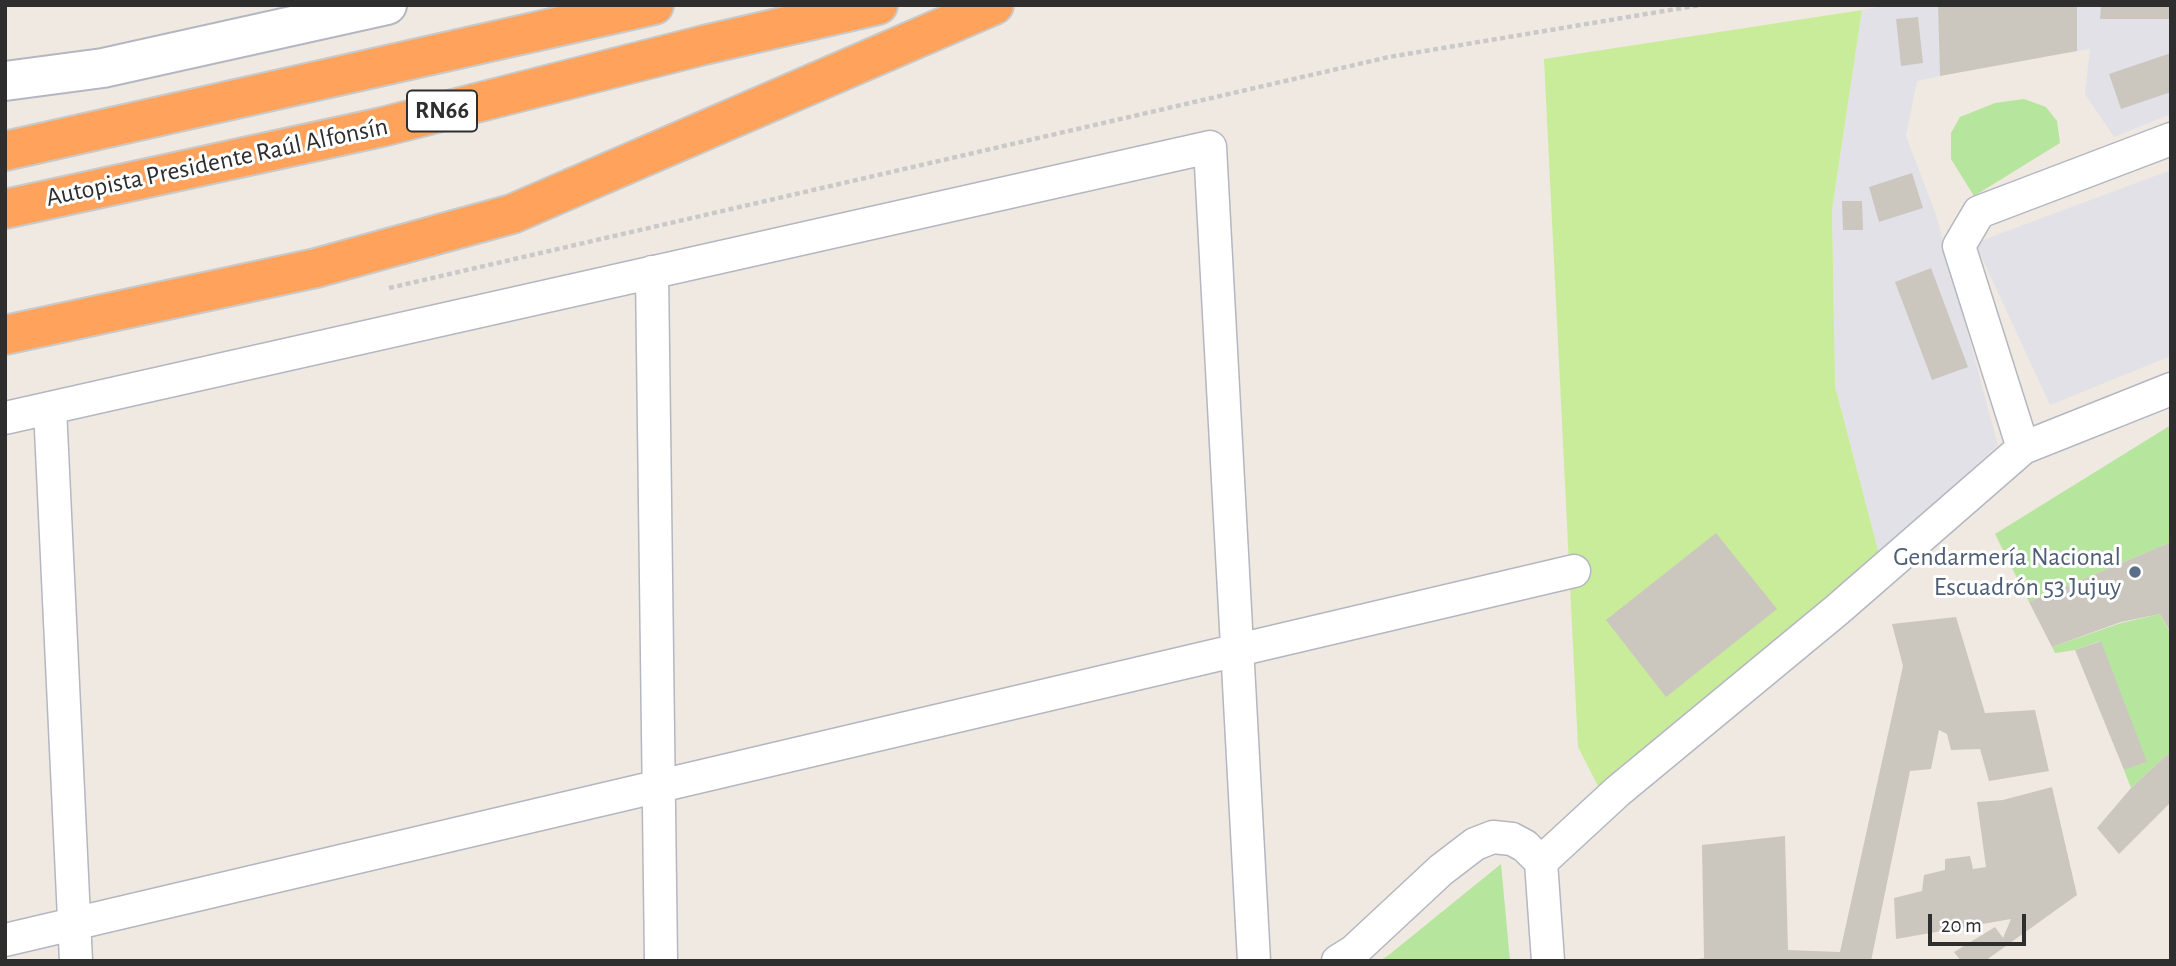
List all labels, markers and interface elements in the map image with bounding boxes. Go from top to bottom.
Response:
road number: RN66 [407,90,477,132]
street label: Autopista Presidente Raúl Alfonsín [43,110,391,214]
place label: Gendarmería Nacional Escuadrón 53 Jujuy [1893,541,2121,602]
marker: Gendarmería Nacional Escuadrón 53 Jujuy [2127,564,2143,580]
scale bar [1931,900,2029,944]
text: 20 m [1941,915,1982,936]

